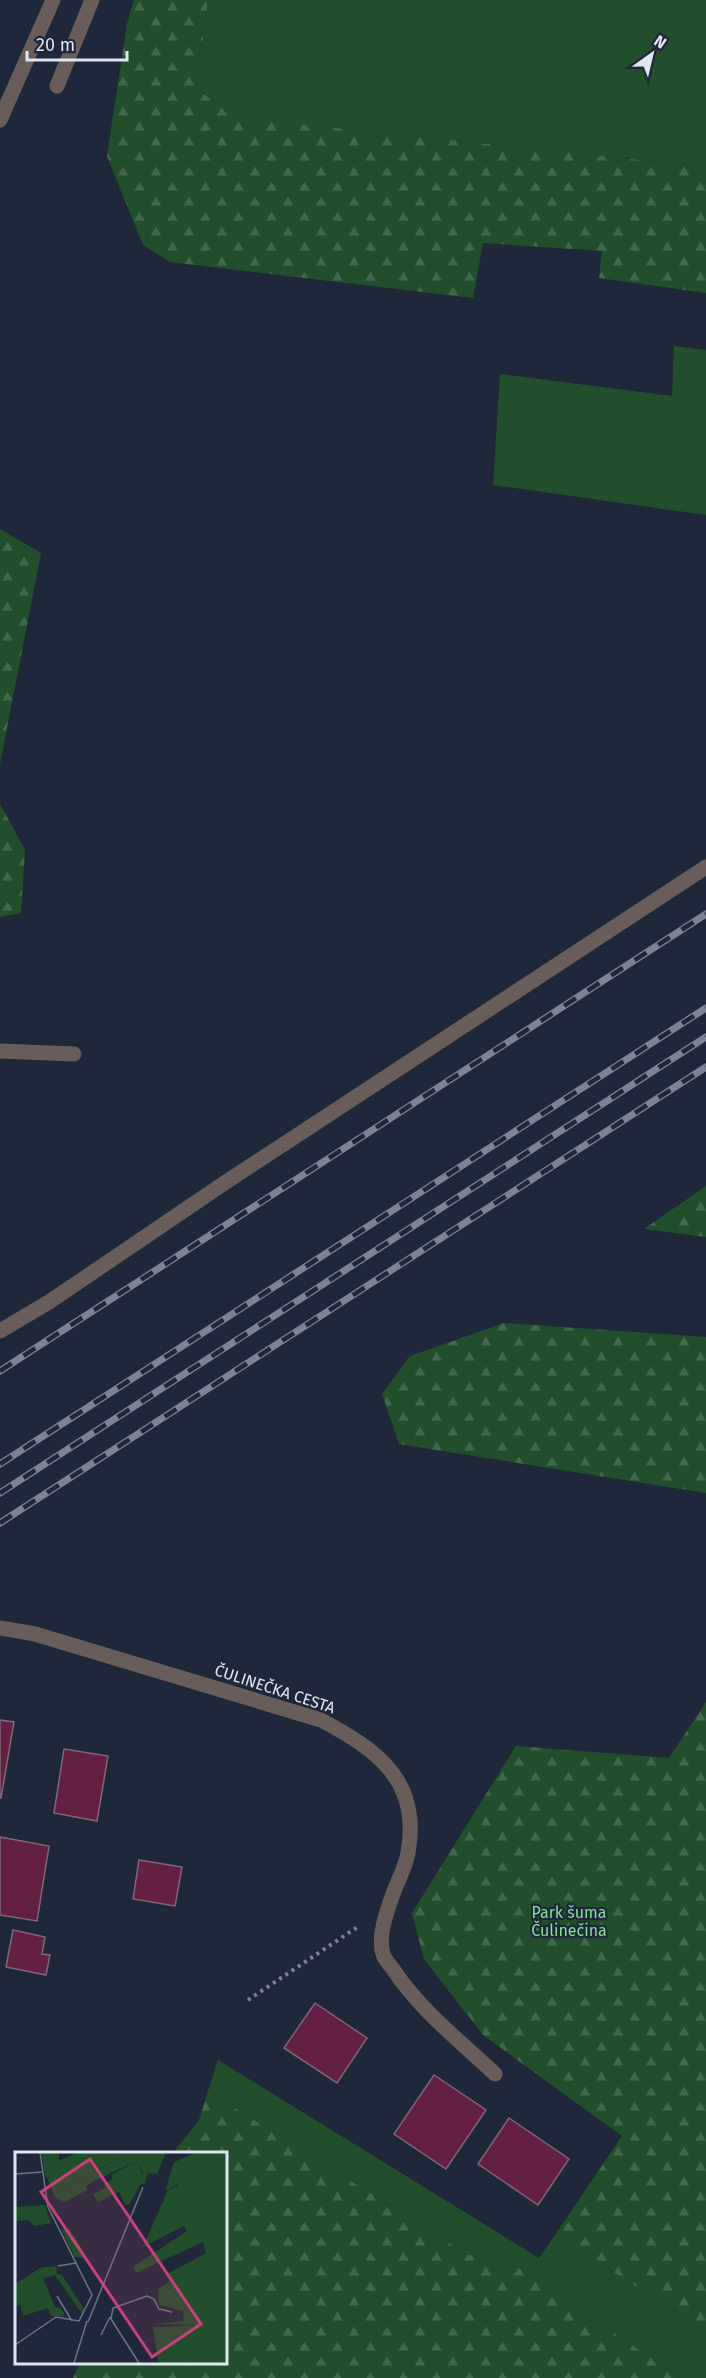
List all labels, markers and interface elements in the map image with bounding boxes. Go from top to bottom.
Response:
scale bar [27,24,128,62]
north arrow [622,24,682,84]
text: N [650,31,670,53]
text: 20 m [36,34,75,56]
street label: ČULINEČKA CESTA [212,1660,339,1718]
park label: Park šuma Čulinečina [531,1903,607,1940]
inset map [15,2152,226,2363]

